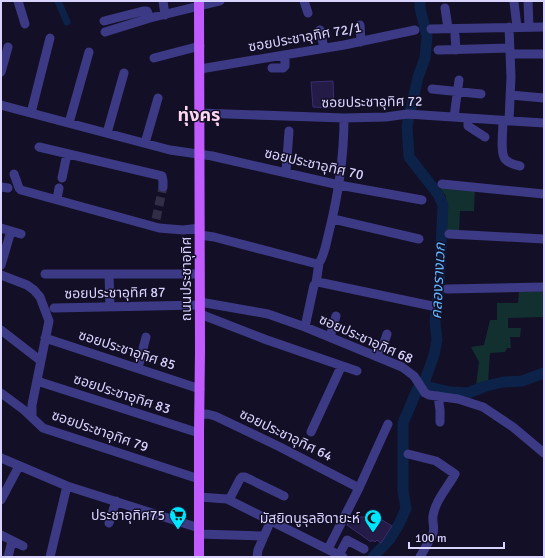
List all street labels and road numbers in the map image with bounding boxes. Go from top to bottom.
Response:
street label: ซอยประชาอุทิศ 72/1 [247,19,363,55]
street label: ซอยประชาอุทิศ 72 [321,93,423,111]
street label: ซอยประชาอุทิศ 70 [263,144,365,184]
street label: ถนนประชาอุทิศ [178,237,195,321]
street label: ซอยประชาอุทิศ 87 [64,284,166,302]
street label: ซอยประชาอุทิศ 68 [316,311,416,367]
street label: ซอยประชาอุทิศ 85 [76,326,178,374]
street label: ซอยประชาอุทิศ 83 [71,370,173,418]
street label: ซอยประชาอุทิศ 64 [237,405,336,465]
street label: ซอยประชาอุทิศ 79 [49,407,151,455]

